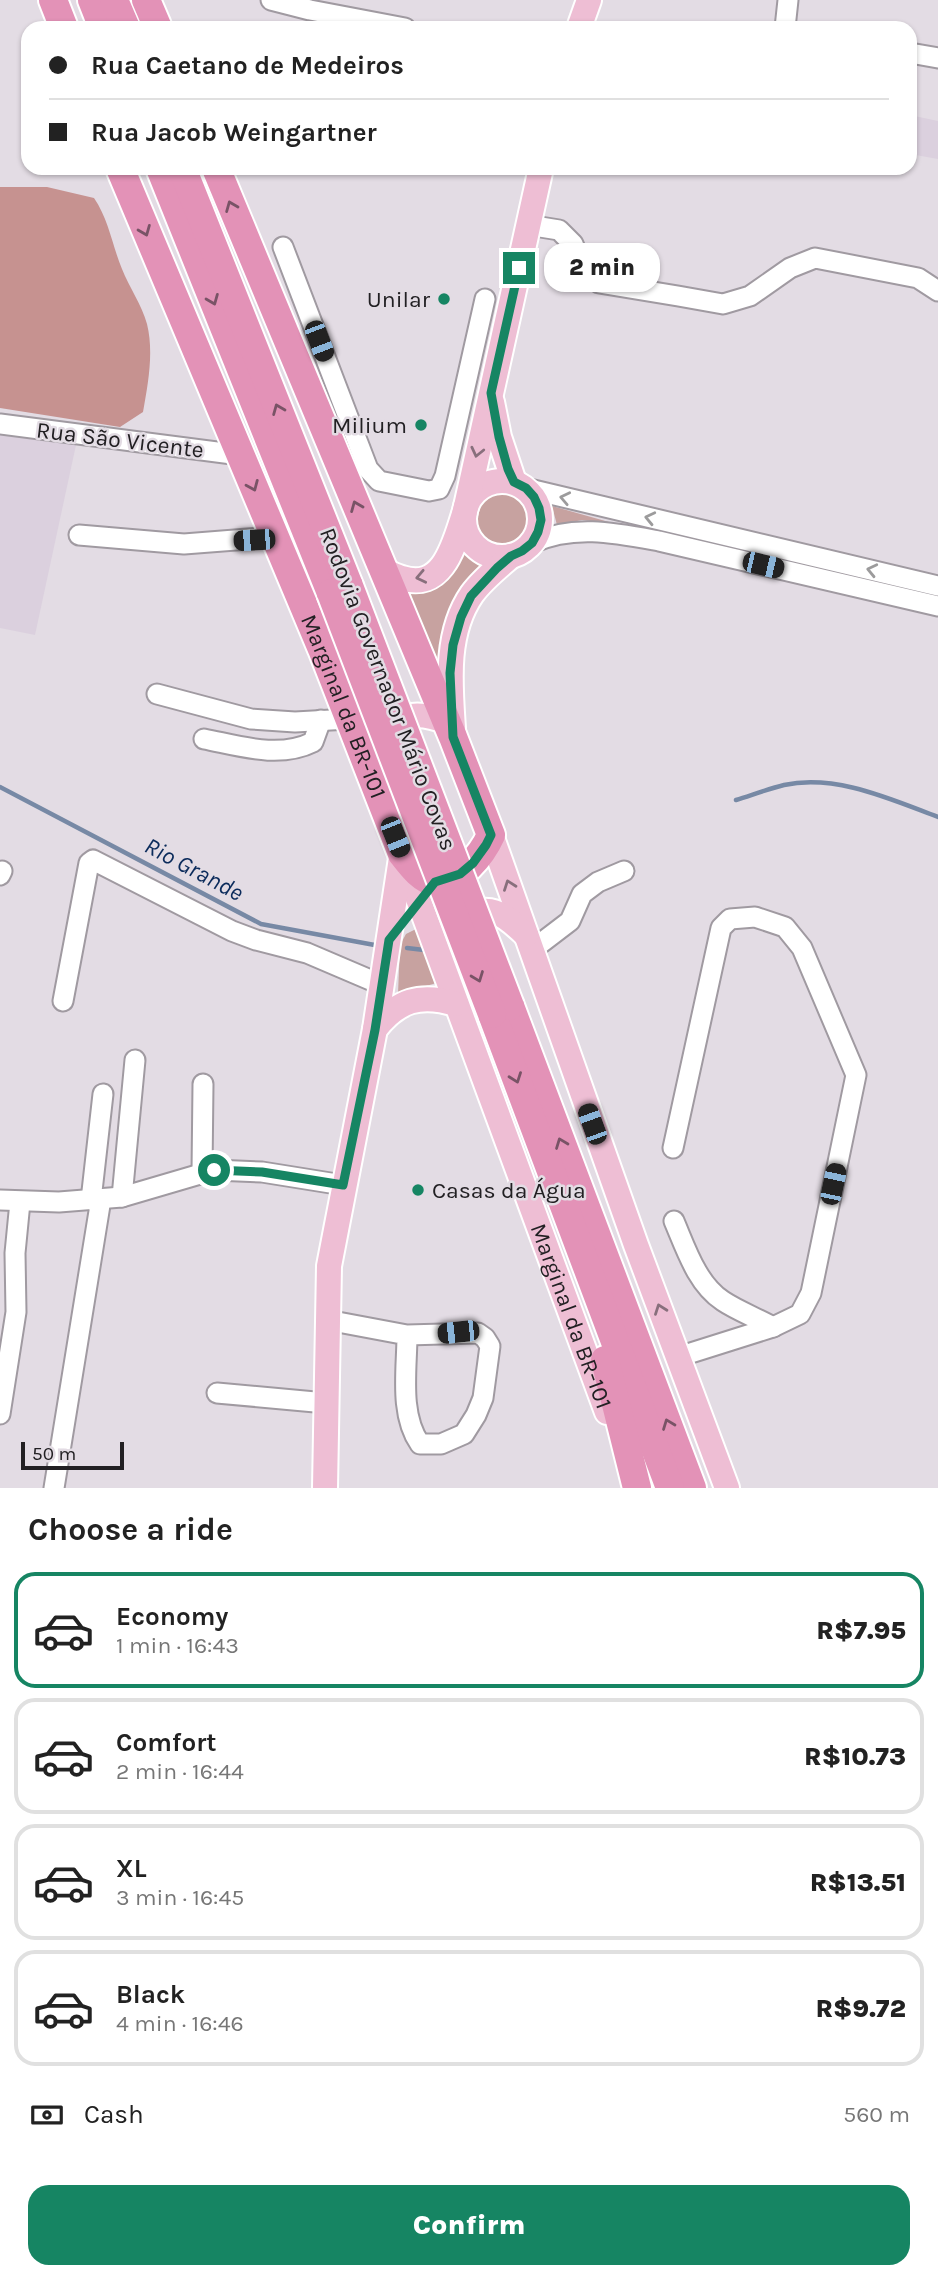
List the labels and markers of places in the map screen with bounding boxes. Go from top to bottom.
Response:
place label: Unilar [367,286,431,313]
marker: Unilar [436,291,452,307]
place label: Milium [332,412,407,439]
marker: Milium [413,417,429,433]
place label: Casas da Água [432,1177,586,1204]
marker: Casas da Água [410,1182,426,1198]

